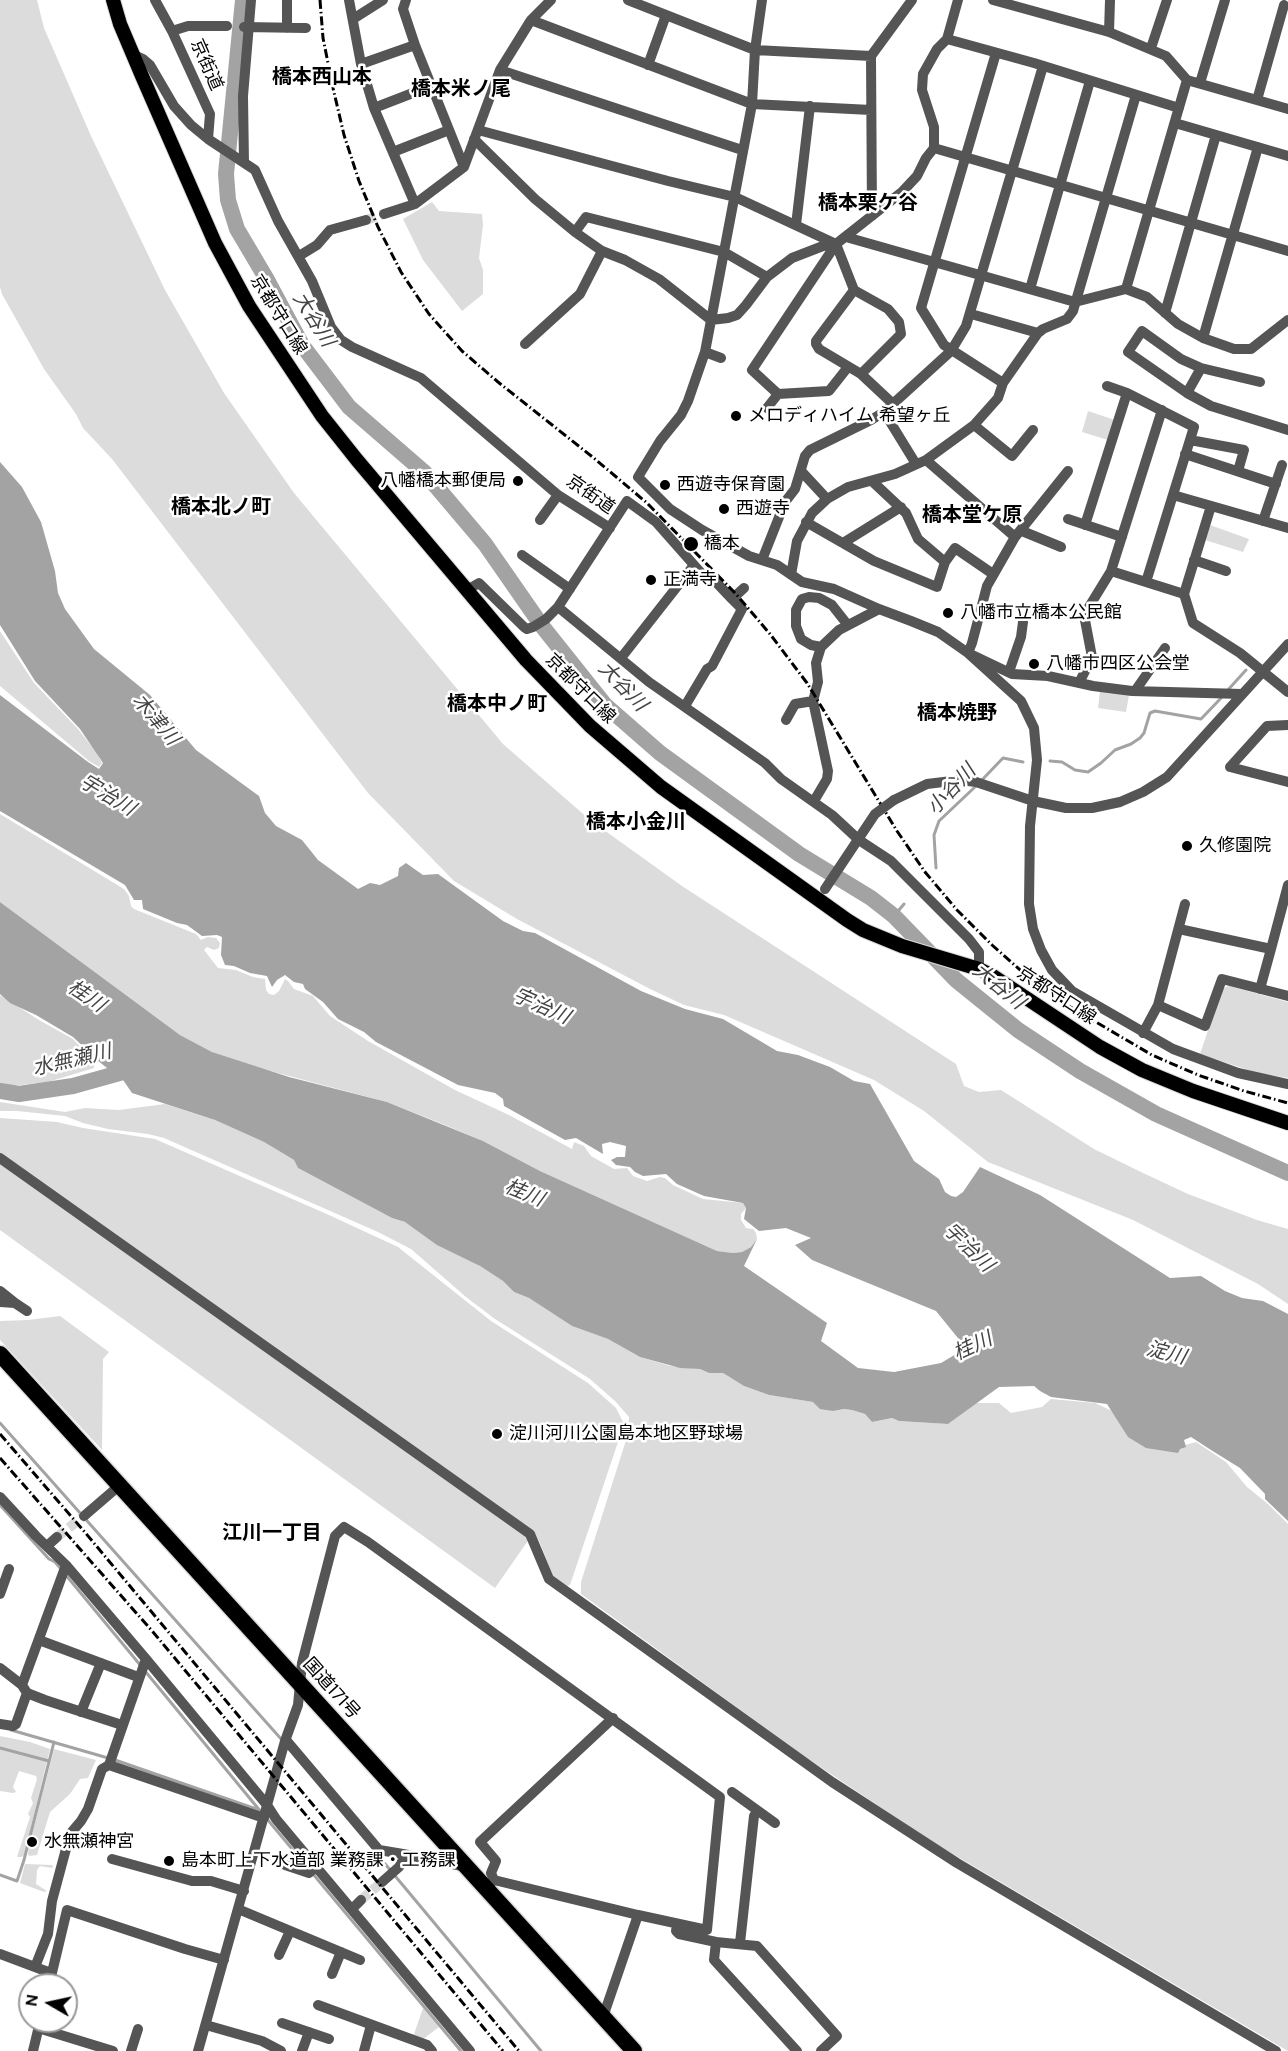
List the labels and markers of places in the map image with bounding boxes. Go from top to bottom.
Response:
place label: メロディハイム 希望ヶ丘 [748,405,951,427]
marker: メロディハイム 希望ヶ丘 [729,409,743,423]
place label: 八幡橋本郵便局 [380,470,506,492]
marker: 八幡橋本郵便局 [511,474,525,488]
place label: 西遊寺保育園 [677,474,785,496]
marker: 西遊寺保育園 [658,478,672,492]
place label: 西遊寺 [736,498,790,520]
marker: 西遊寺 [717,502,731,516]
place label: 橋本 [704,533,740,555]
marker: 橋本 [682,535,700,553]
place label: 正満寺 [663,569,717,591]
marker: 正満寺 [644,573,658,587]
place label: 八幡市立橋本公民館 [960,602,1122,624]
marker: 八幡市立橋本公民館 [941,606,955,620]
place label: 八幡市四区公会堂 [1046,653,1190,675]
marker: 八幡市四区公会堂 [1027,657,1041,671]
place label: 久修園院 [1199,835,1271,857]
marker: 久修園院 [1180,839,1194,853]
place label: 淀川河川公園島本地区野球場 [509,1423,743,1445]
marker: 淀川河川公園島本地区野球場 [490,1427,504,1441]
place label: 水無瀬神宮 [44,1831,134,1853]
marker: 水無瀬神宮 [25,1835,39,1849]
place label: 島本町上下水道部 業務課・工務課 [181,1850,456,1872]
marker: 島本町上下水道部 業務課・工務課 [162,1854,176,1868]

